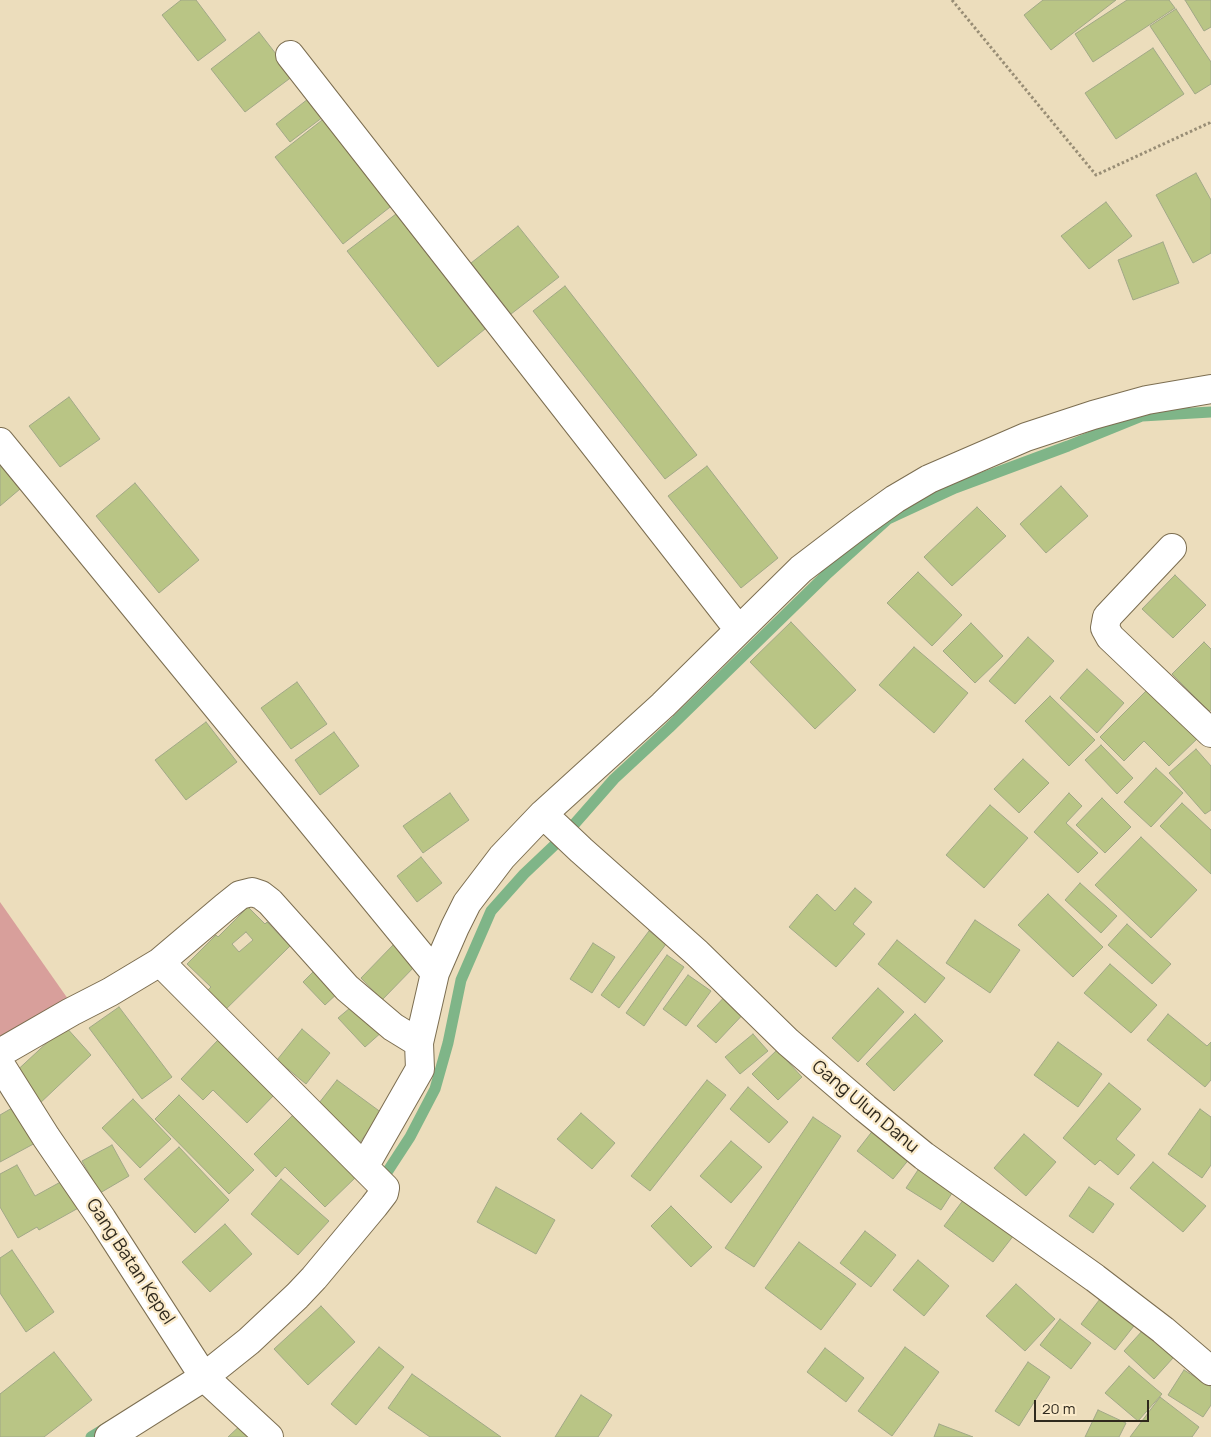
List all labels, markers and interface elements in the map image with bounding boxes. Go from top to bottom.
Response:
street label: Gang Ulun Danu [807,1056,923,1158]
street label: Gang Batan Kepel [81,1195,179,1329]
scale bar [1036,1390,1151,1422]
text: 20 m [1042,1398,1075,1419]

